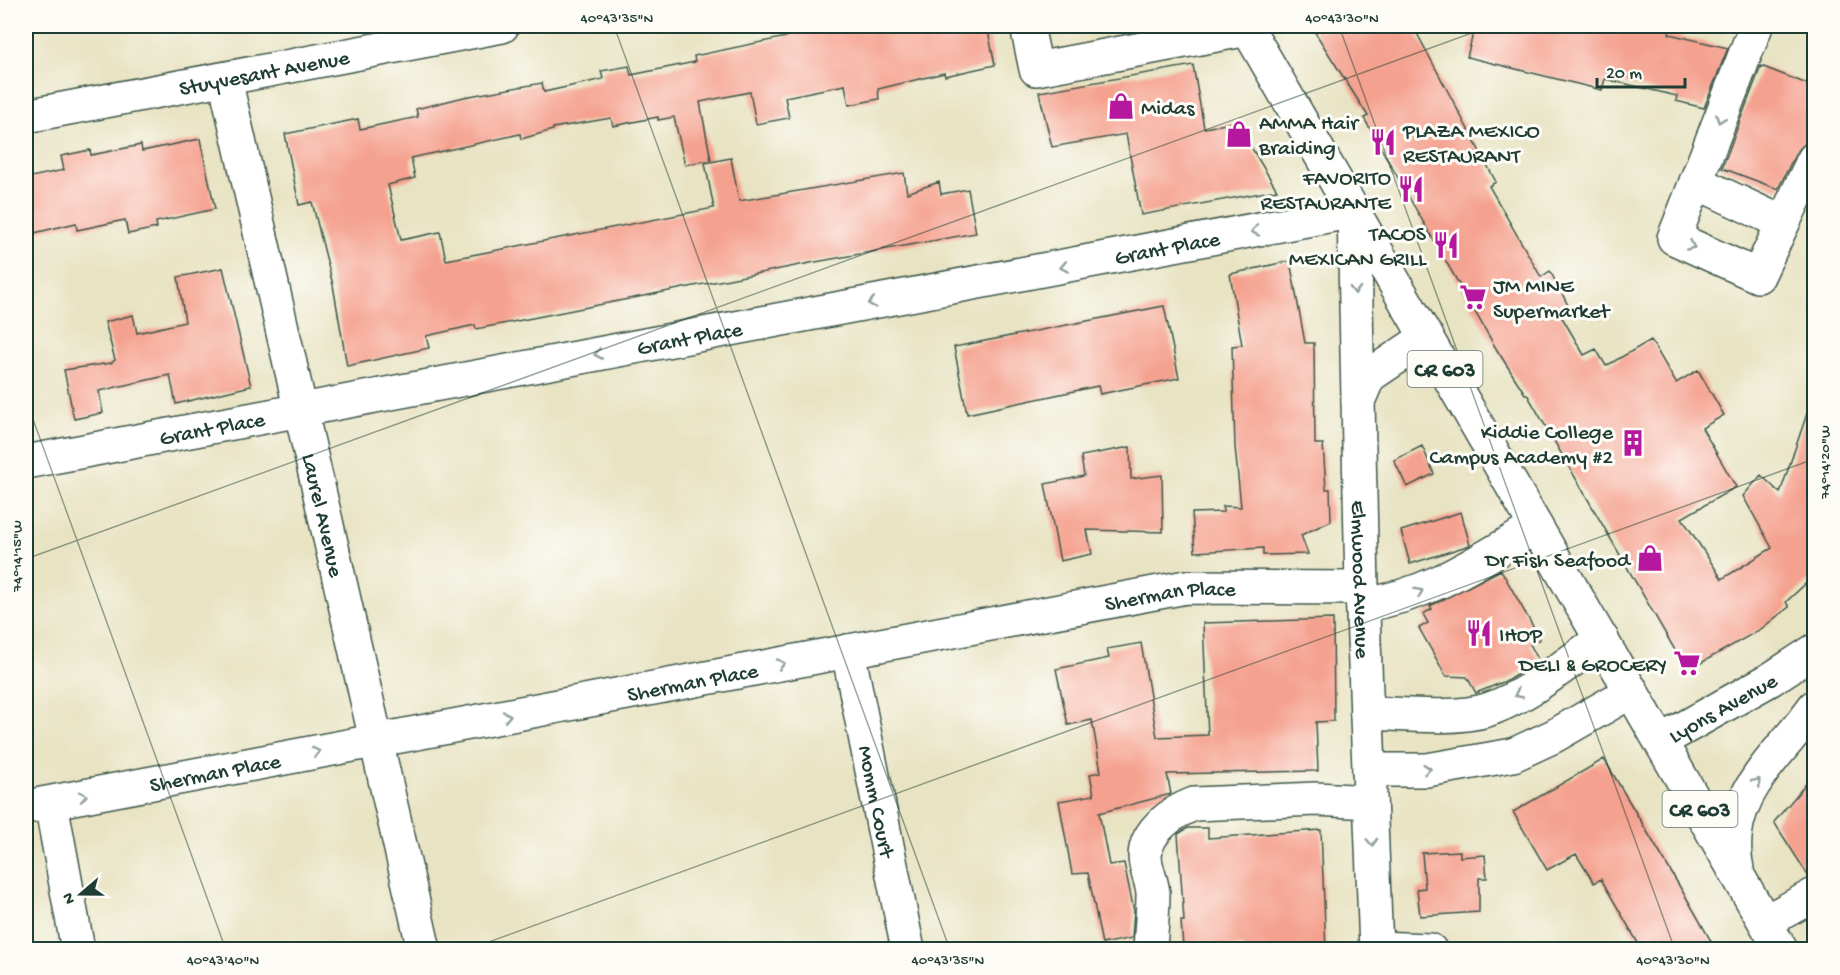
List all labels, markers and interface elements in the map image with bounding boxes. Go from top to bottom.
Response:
text: 40°43'35"N [581,10,654,28]
text: 40°43'30"N [1305,10,1379,28]
street label: Stuyvesant Avenue [177,46,352,104]
scale bar [1597,51,1686,89]
text: 20 m [1606,64,1642,85]
shop icon: Midas [1106,91,1136,121]
place label: Midas [1141,97,1195,123]
place label: AMMA Hair Braiding [1258,112,1360,163]
one-way arrow [1715,114,1728,124]
shop icon: AMMA Hair Braiding [1224,119,1254,149]
place label: PLAZA MEXICO RESTAURANT [1402,120,1540,171]
restaurant icon: PLAZA MEXICO RESTAURANT [1368,127,1398,157]
place label: FAVORITO RESTAURANTE [1260,167,1392,218]
restaurant icon: FAVORITO RESTAURANTE [1396,174,1426,204]
place label: TACOS MEXICAN GRILL [1289,223,1427,274]
one-way arrow [1251,224,1261,237]
street label: Grant Place [1113,228,1223,273]
restaurant icon: TACOS MEXICAN GRILL [1431,230,1461,260]
one-way arrow [1685,239,1696,251]
one-way arrow [1059,260,1069,273]
place label: JM MINE Supermarket [1493,275,1611,326]
supermarket icon: JM MINE Supermarket [1458,282,1488,312]
one-way arrow [1349,286,1362,295]
one-way arrow [867,296,877,309]
street label: Grant Place [635,318,745,363]
one-way arrow [593,347,603,360]
road number: CR 603 [1408,351,1482,387]
street label: Grant Place [158,408,268,454]
place label: Kiddie College Campus Academy #2 [1429,421,1614,472]
text: 74°14'20"W [1817,425,1835,500]
building icon: Kiddie College Campus Academy #2 [1618,428,1648,458]
street label: Laurel Avenue [294,451,348,581]
street label: Elmwood Avenue [1343,500,1374,660]
text: 74°14'15"W [9,520,27,593]
shop icon: Dr Fish Seafood [1635,543,1665,573]
place label: Dr Fish Seafood [1483,549,1632,575]
street label: Sherman Place [1103,578,1236,619]
one-way arrow [1413,587,1424,599]
restaurant icon: IHOP [1464,618,1494,648]
place label: IHOP [1499,624,1543,650]
supermarket icon: DELI & GROCERY [1672,648,1702,678]
place label: DELI & GROCERY [1517,654,1667,680]
one-way arrow [776,658,786,671]
street label: Sherman Place [625,659,761,710]
street label: Lyons Avenue [1665,669,1783,751]
one-way arrow [1514,687,1524,698]
one-way arrow [502,710,512,723]
street label: Momm Court [850,744,899,862]
one-way arrow [310,746,320,759]
street label: Sherman Place [148,750,284,800]
one-way arrow [1423,763,1432,776]
one-way arrow [1749,778,1760,789]
one-way arrow [78,790,88,803]
road number: CR 603 [1662,791,1738,827]
one-way arrow [1366,838,1378,847]
north arrow [51,864,111,924]
text: N [59,889,81,906]
text: 40°43'40"N [187,952,260,970]
text: 40°43'35"N [912,952,985,970]
text: 40°43'30"N [1636,952,1710,970]

